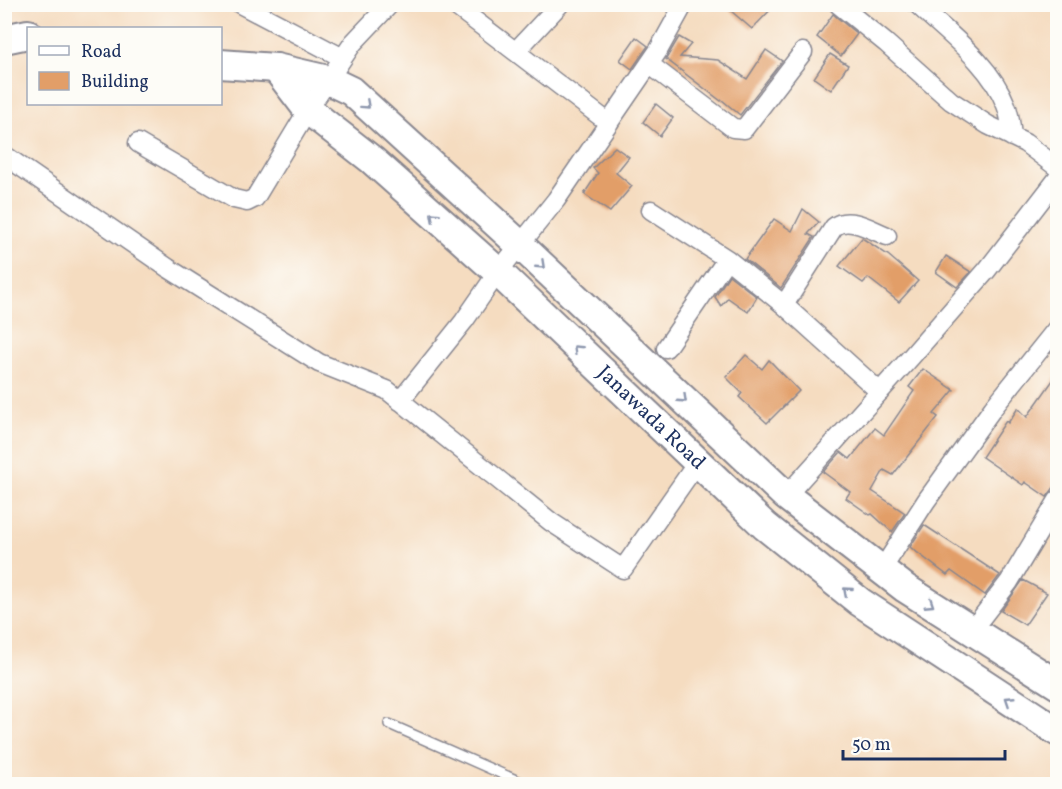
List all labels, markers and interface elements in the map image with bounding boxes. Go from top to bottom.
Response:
legend [27,27,222,105]
text: Road [81,40,122,65]
text: Building [81,70,149,95]
one-way arrow [360,98,370,109]
one-way arrow [431,212,441,223]
one-way arrow [535,258,545,269]
one-way arrow [573,345,583,356]
street label: Janawada Road [590,359,712,477]
one-way arrow [677,392,687,403]
one-way arrow [843,588,854,599]
one-way arrow [924,596,934,608]
one-way arrow [1004,696,1015,707]
scale bar [843,723,1005,761]
text: 50 m [852,733,891,758]

